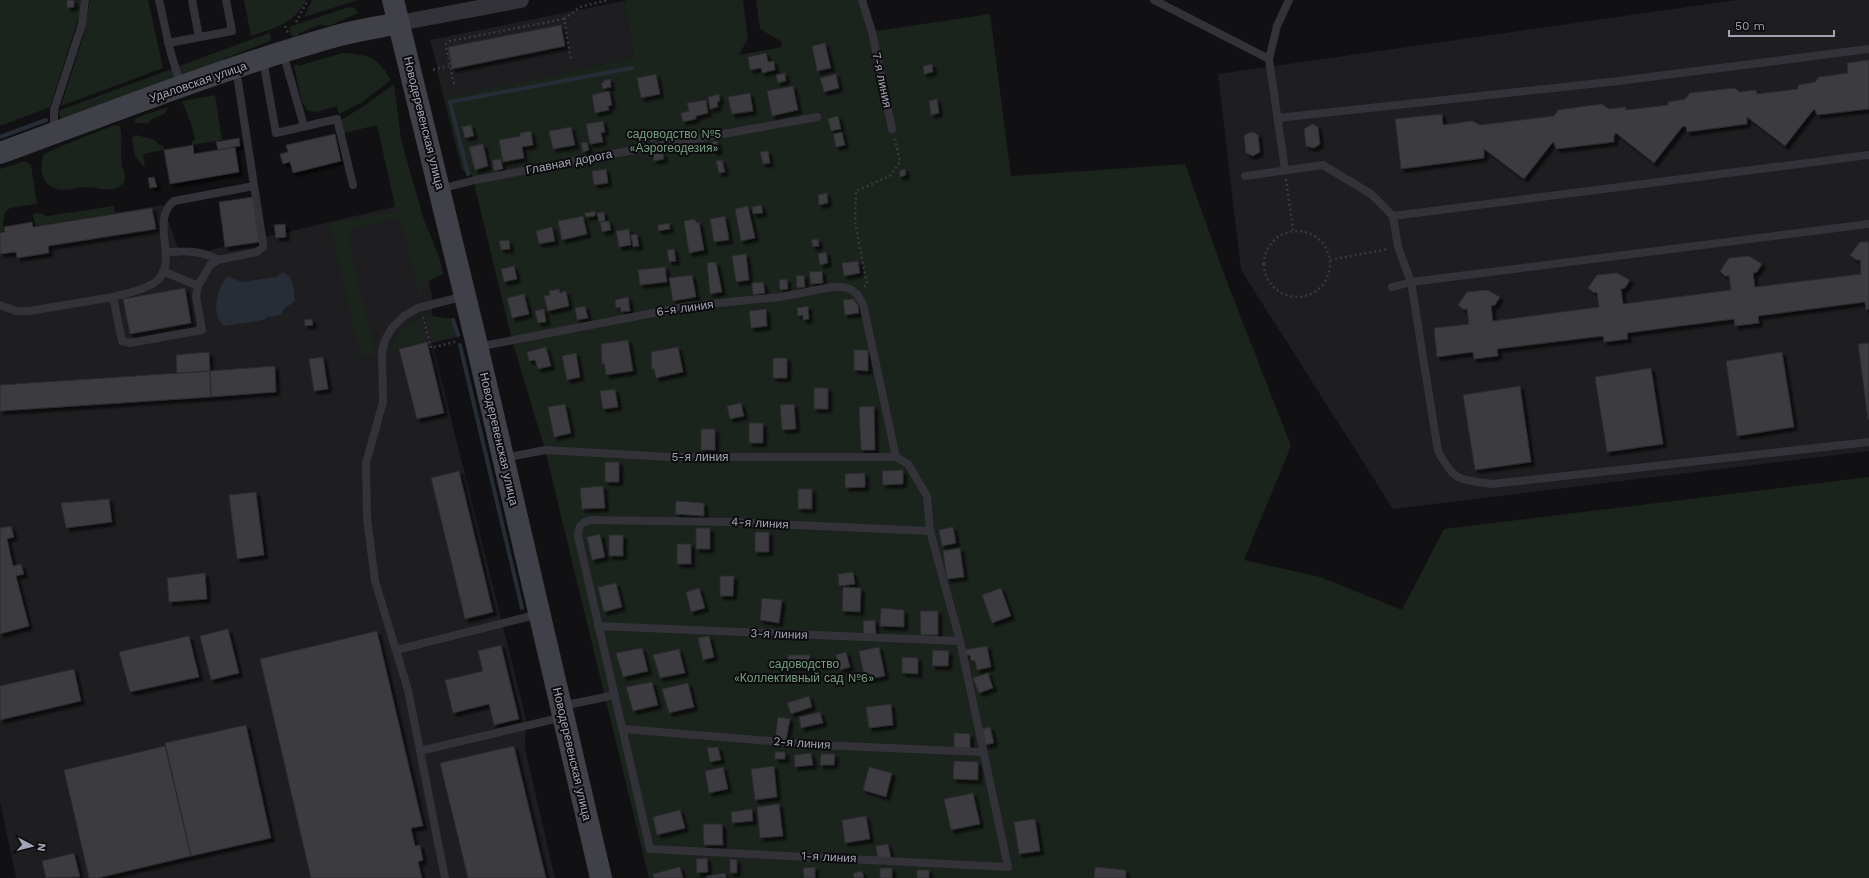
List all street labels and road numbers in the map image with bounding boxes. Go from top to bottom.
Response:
street label: 7-я линия [869,51,895,109]
street label: Новодеревенская улица [401,55,447,191]
street label: Удаловская улица [147,59,249,105]
street label: Главная дорога [525,147,614,177]
street label: 6-я линия [656,297,714,319]
street label: Новодеревенская улица [477,371,521,507]
street label: 5-я линия [671,450,729,464]
street label: 4-я линия [731,515,789,531]
street label: 3-я линия [750,626,808,642]
street label: Новодеревенская улица [550,686,594,822]
street label: 2-я линия [773,734,831,752]
street label: 1-я линия [801,849,857,865]

